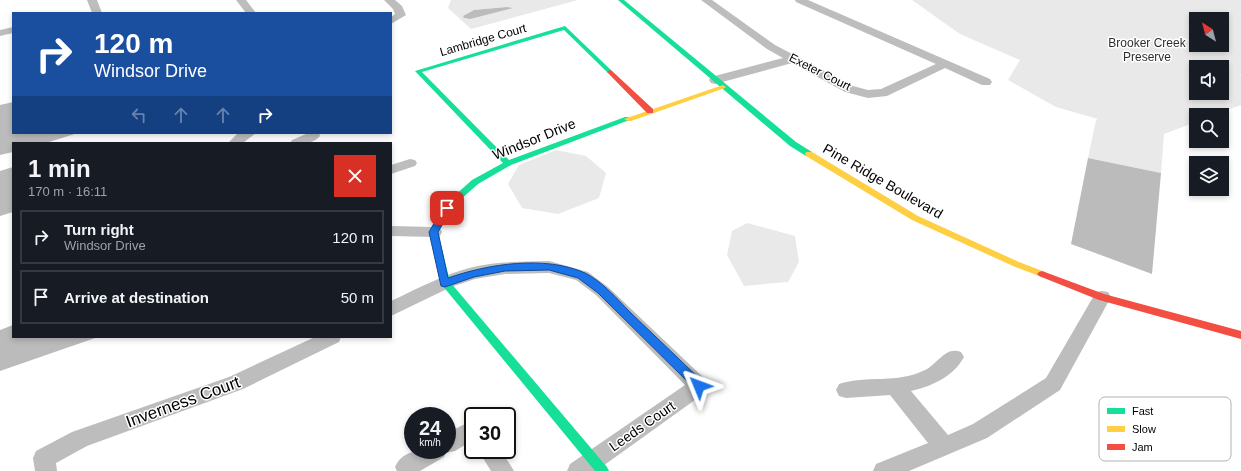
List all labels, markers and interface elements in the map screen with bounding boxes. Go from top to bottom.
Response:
north arrow [1189,12,1229,52]
map controls [1189,12,1229,196]
street label: Lambridge Court [438,21,529,59]
icon: right [28,28,80,80]
text: 120 m [94,28,173,59]
park label: Brooker Creek Preserve [1108,36,1187,64]
street label: Exeter Court [787,50,854,94]
button: sound [1189,60,1229,100]
text: Windsor Drive [94,61,207,81]
icon: left [128,104,150,126]
icon: ahead [170,104,192,126]
icon: ahead [212,104,234,126]
icon: right [254,104,276,126]
button: search [1189,108,1229,148]
street label: Windsor Drive [490,115,578,163]
street label: Pine Ridge Boulevard [820,140,946,222]
text: 1 min [28,155,91,182]
button: close [334,155,376,197]
button: layers [1189,156,1229,196]
text: 170 m · 16:11 [28,184,107,199]
pin [430,191,464,225]
icon: arrive [436,197,458,219]
text: Turn right [64,221,134,238]
icon: right [30,226,52,248]
text: 120 m [332,229,374,246]
text: Windsor Drive [64,238,146,253]
icon: arrive [30,286,52,308]
text: Arrive at destination [64,289,209,306]
text: 50 m [341,289,374,306]
position arrow [678,365,720,407]
street label: Inverness Court [123,372,243,431]
legend [1099,397,1231,461]
street label: Leeds Court [606,398,678,454]
text: Fast [1132,405,1153,417]
speed limit sign: 30 [464,407,516,459]
text: 24 [419,417,441,439]
text: Slow [1132,423,1156,435]
text: km/h [419,437,441,448]
text: Jam [1132,441,1153,453]

